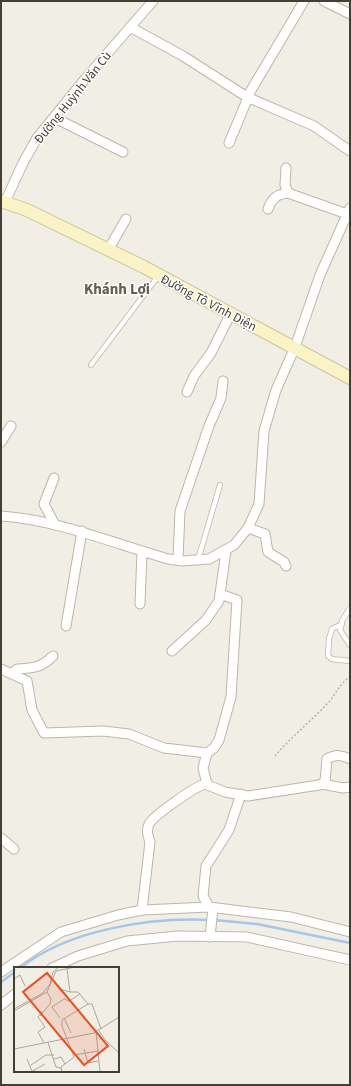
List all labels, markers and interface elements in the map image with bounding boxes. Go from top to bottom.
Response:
street label: Đường Huỳnh Văn Cù [30,48,116,148]
street label: Đường Tô Vĩnh Diện [157,270,260,336]
district label: Khánh Lợi [84,279,150,300]
inset map [14,967,119,1072]

